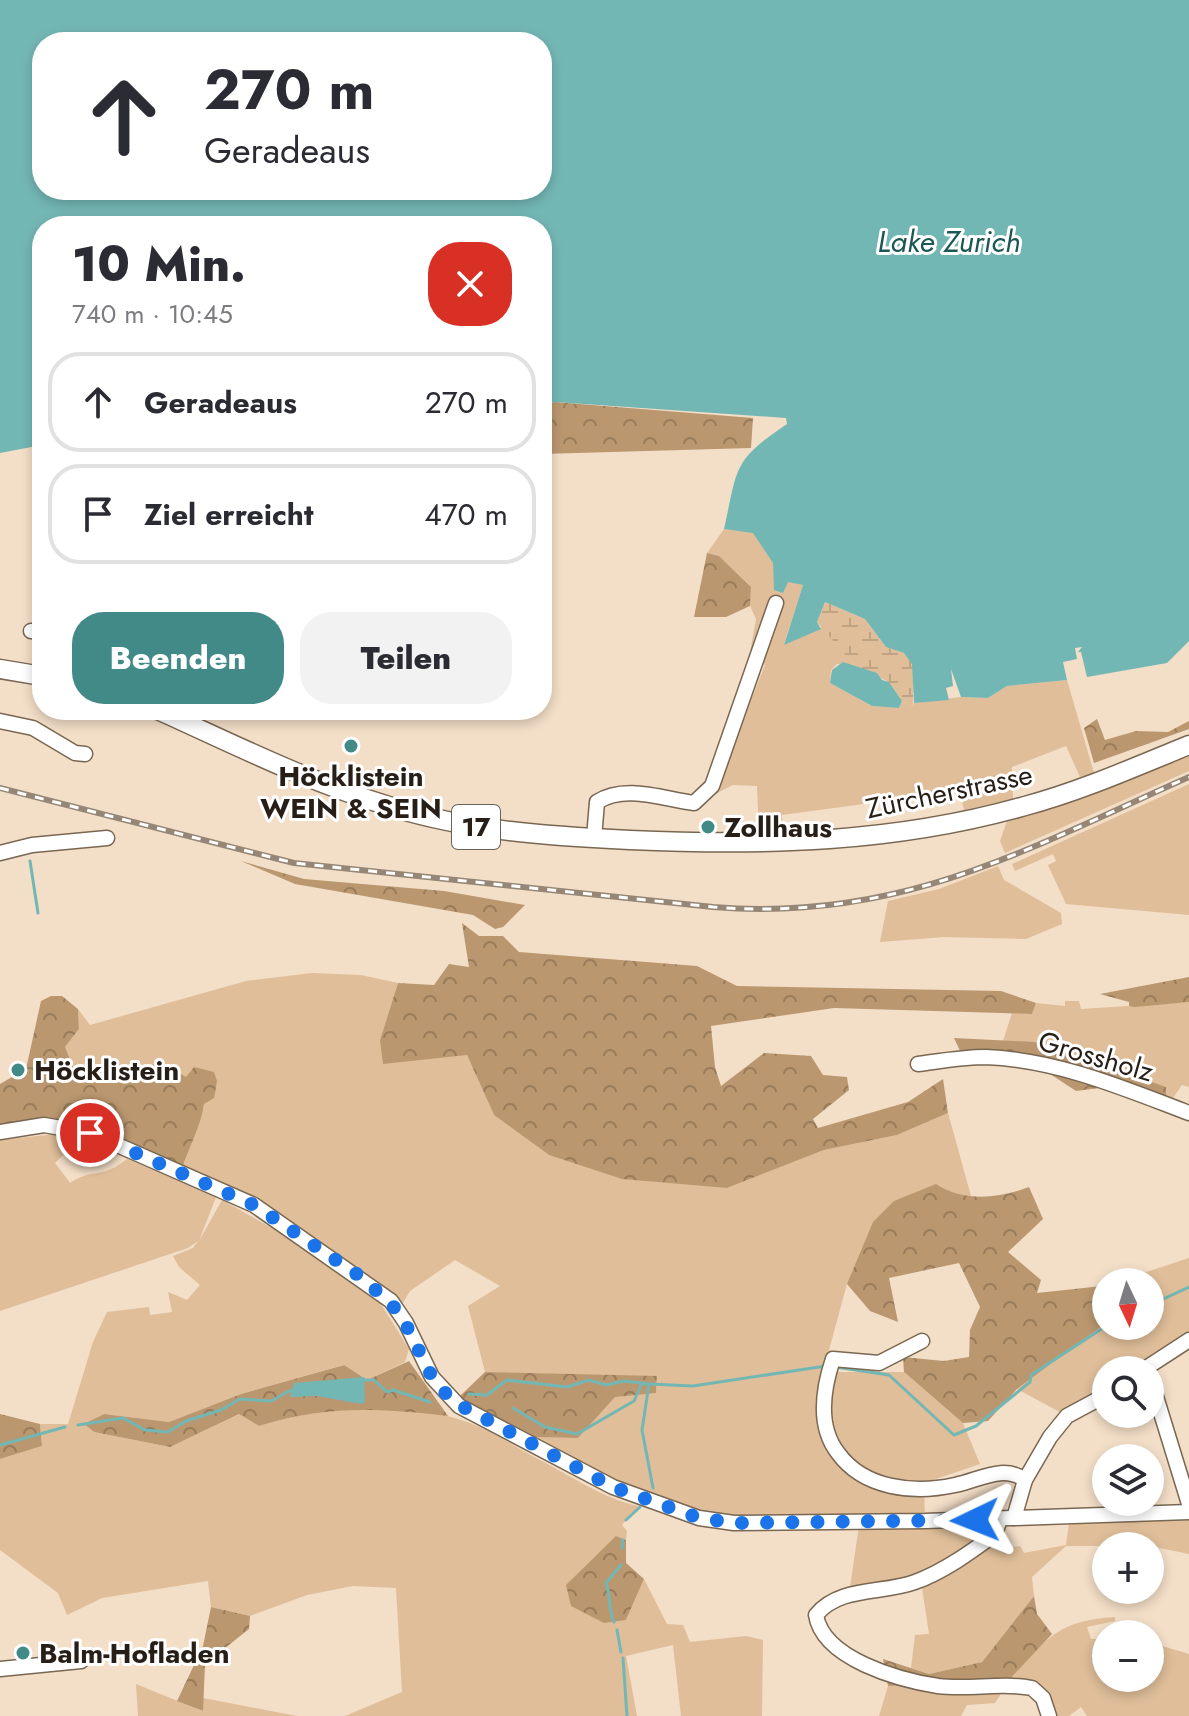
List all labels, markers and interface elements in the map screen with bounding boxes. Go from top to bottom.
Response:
text: 270 m [204,49,374,130]
icon: ahead [72,64,176,168]
text: Geradeaus [204,124,370,176]
water label: Lake Zurich [877,220,1021,263]
text: 10 Min. [72,230,246,299]
button: close [428,242,512,326]
text: 740 m · 10:45 [72,295,233,333]
icon: ahead [76,380,120,424]
text: Geradeaus [144,381,297,424]
text: 270 m [425,381,508,424]
icon: arrive [76,492,120,536]
text: Ziel erreicht [144,493,313,536]
text: 470 m [424,493,508,536]
button: Beenden [72,612,284,704]
button: Teilen [300,612,512,704]
marker: Höcklistein WEIN & SEIN [342,737,360,755]
street label: Zürcherstrasse [862,754,1036,829]
place label: Höcklistein WEIN & SEIN [260,756,442,829]
road number: 17 [452,805,500,849]
place label: Zollhaus [724,807,832,848]
marker: Zollhaus [699,818,717,836]
street label: Grossholz [1033,1021,1158,1092]
place label: Höcklistein [34,1050,179,1091]
marker: Höcklistein [9,1061,27,1079]
pin [56,1099,124,1167]
icon: arrive [68,1111,112,1155]
north arrow [1092,1268,1164,1340]
map controls [1092,1268,1164,1692]
button: search [1092,1356,1164,1428]
button: layers [1092,1444,1164,1516]
position arrow [933,1478,1017,1562]
button: + [1092,1532,1164,1604]
button: − [1092,1620,1164,1692]
place label: Balm-Hofladen [39,1633,230,1674]
marker: Balm-Hofladen [14,1644,32,1662]

